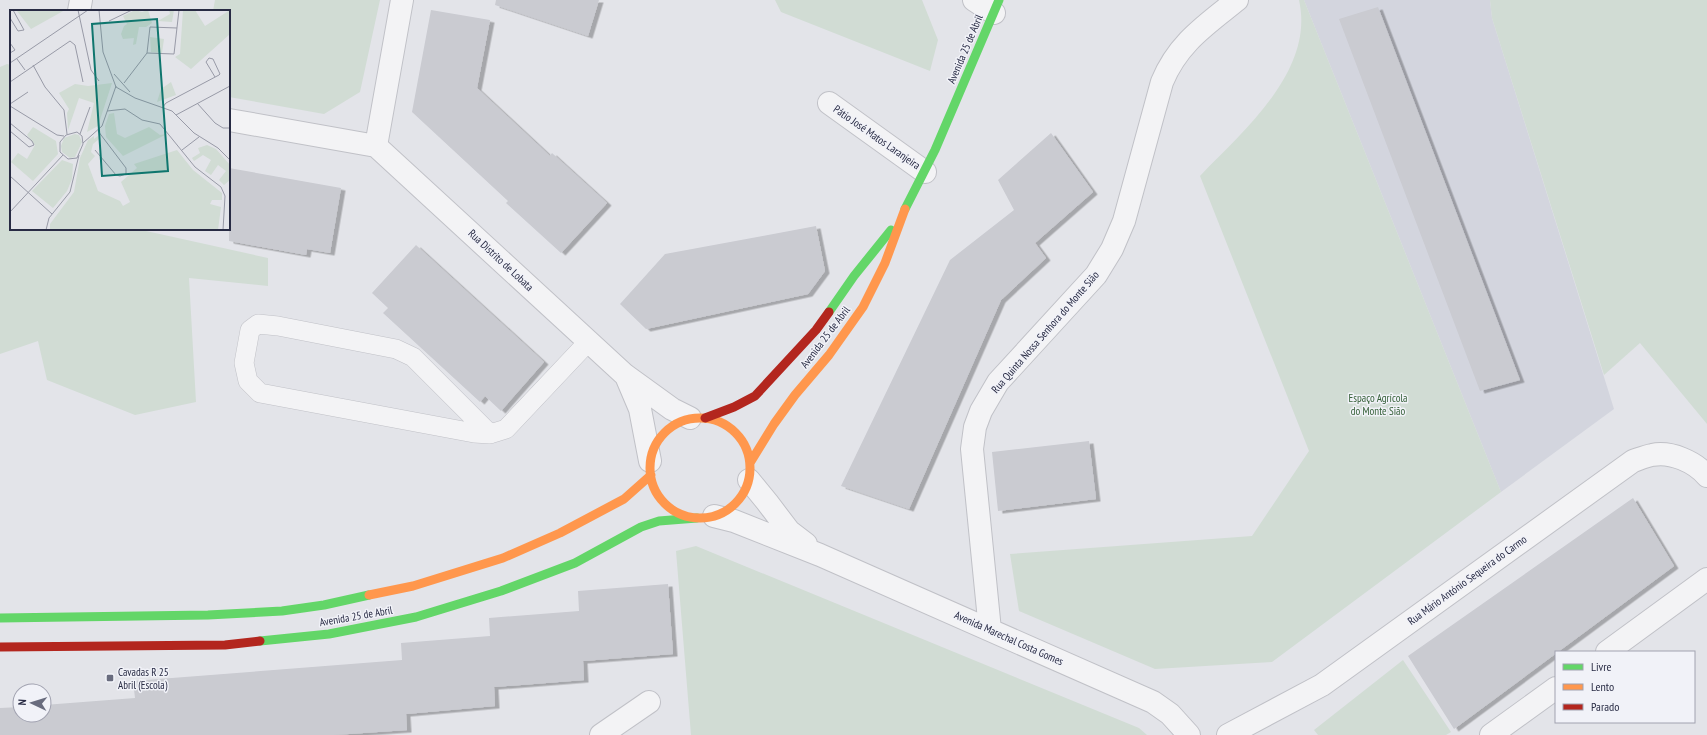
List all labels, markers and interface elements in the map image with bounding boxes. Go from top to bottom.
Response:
inset map [10,10,230,230]
street label: Avenida 25 de Abril [944,12,986,86]
street label: Pátio José Matos Laranjeira [831,102,923,172]
street label: Rua Distrito de Lobata [465,226,537,294]
street label: Rua Quinta Nossa Senhora do Monte Sião [988,268,1102,396]
street label: Avenida 25 de Abril [797,303,853,371]
park label: Espaço Agrícola do Monte Sião [1349,391,1407,418]
street label: Rua Mário António Sequeira do Carmo [1405,532,1529,628]
street label: Avenida 25 de Abril [318,603,394,629]
street label: Avenida Marechal Costa Gomes [952,608,1066,668]
legend [1555,651,1695,723]
text: Livre [1591,659,1612,674]
place label: Cavadas R 25 Abril (Escola) [118,665,169,692]
marker: Cavadas R 25 Abril (Escola) [105,673,115,683]
text: Lento [1591,679,1614,694]
north arrow [12,683,52,723]
text: N [15,699,29,706]
text: Parado [1591,699,1619,714]

